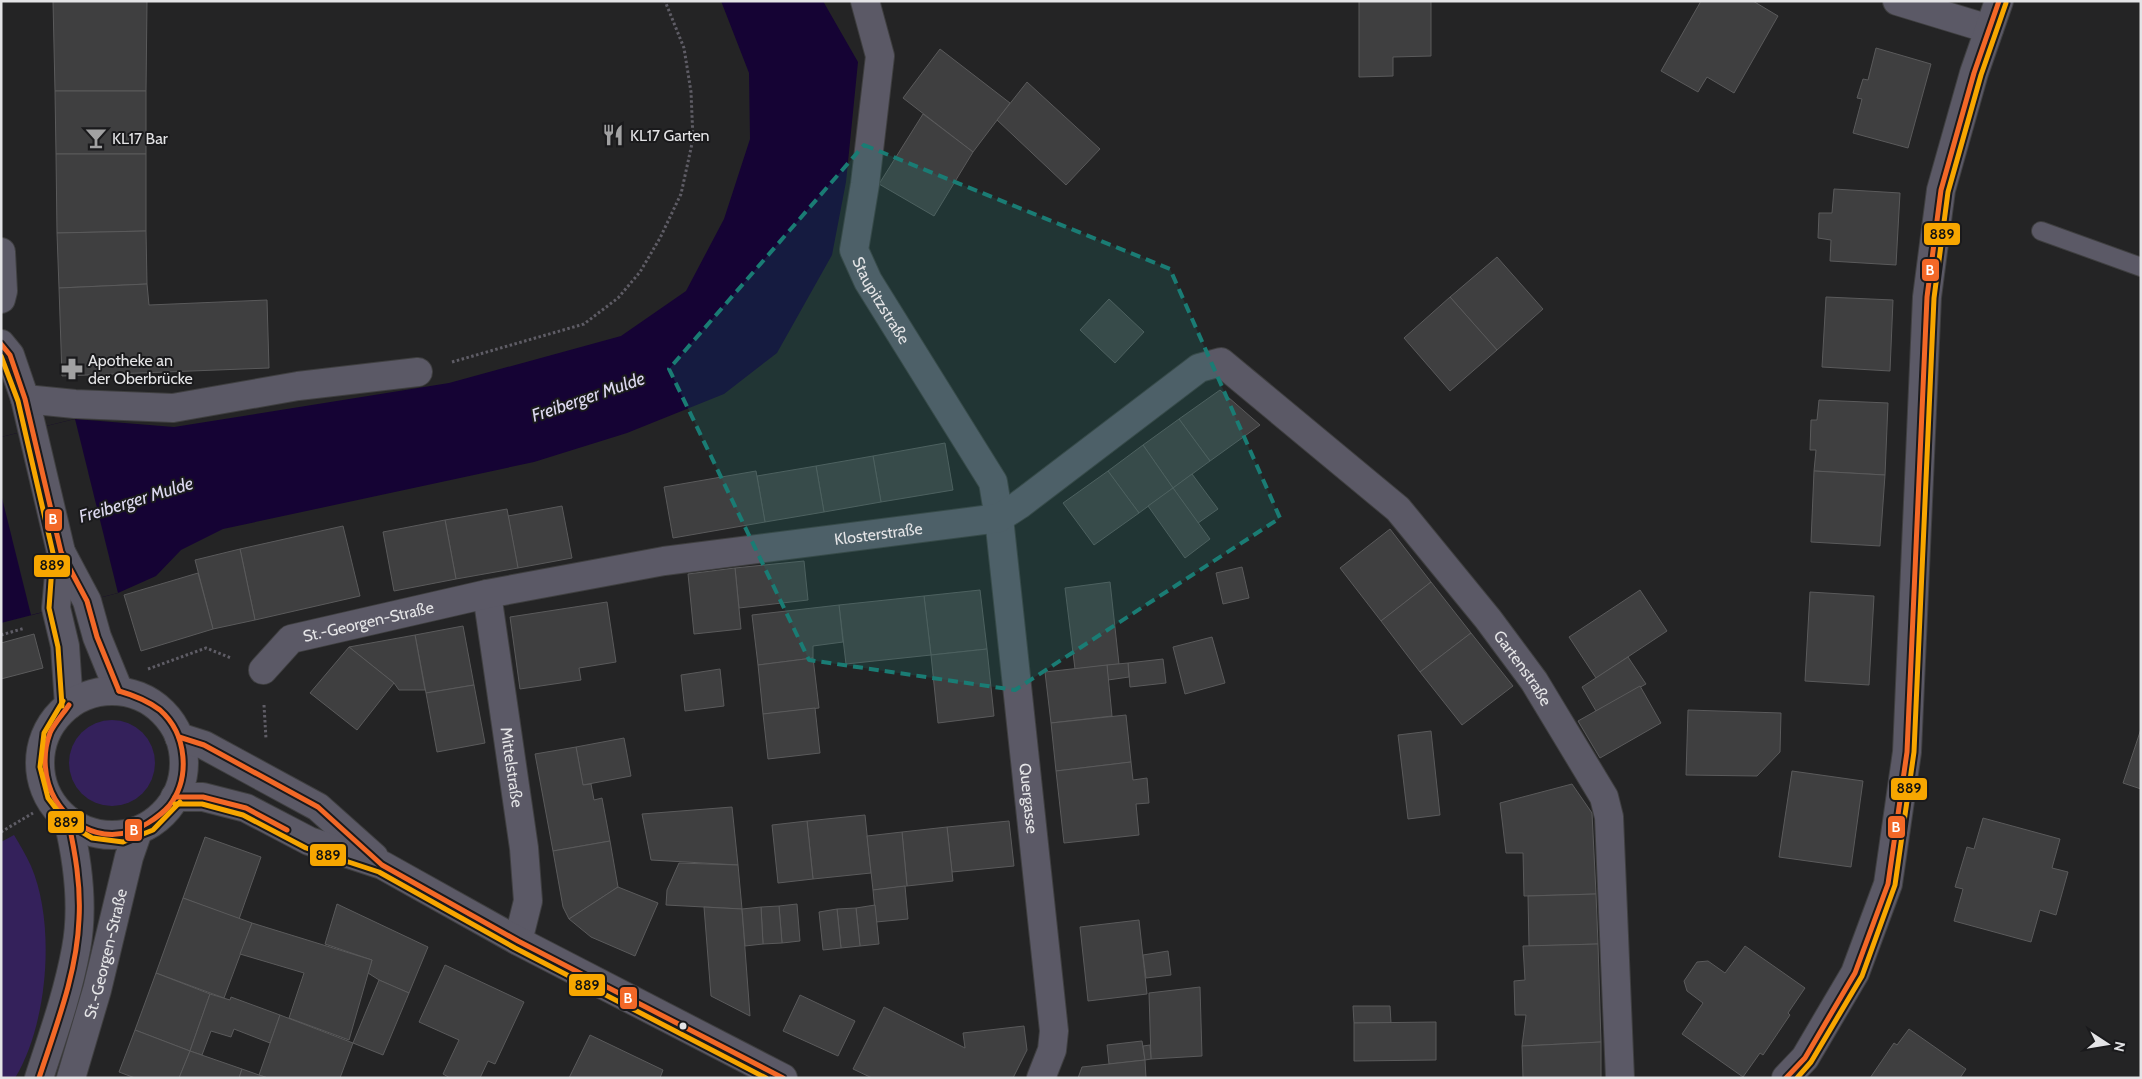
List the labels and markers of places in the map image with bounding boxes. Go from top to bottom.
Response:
restaurant icon: KL17 Garten [600,122,626,148]
bar icon: KL17 Bar [83,125,109,151]
place label: KL17 Garten [630,126,710,145]
place label: KL17 Bar [112,129,169,148]
place label: Apotheke an der Oberbrücke [88,351,193,388]
pharmacy icon: Apotheke an der Oberbrücke [59,356,85,382]
unlabelled marker [678,1021,688,1031]

